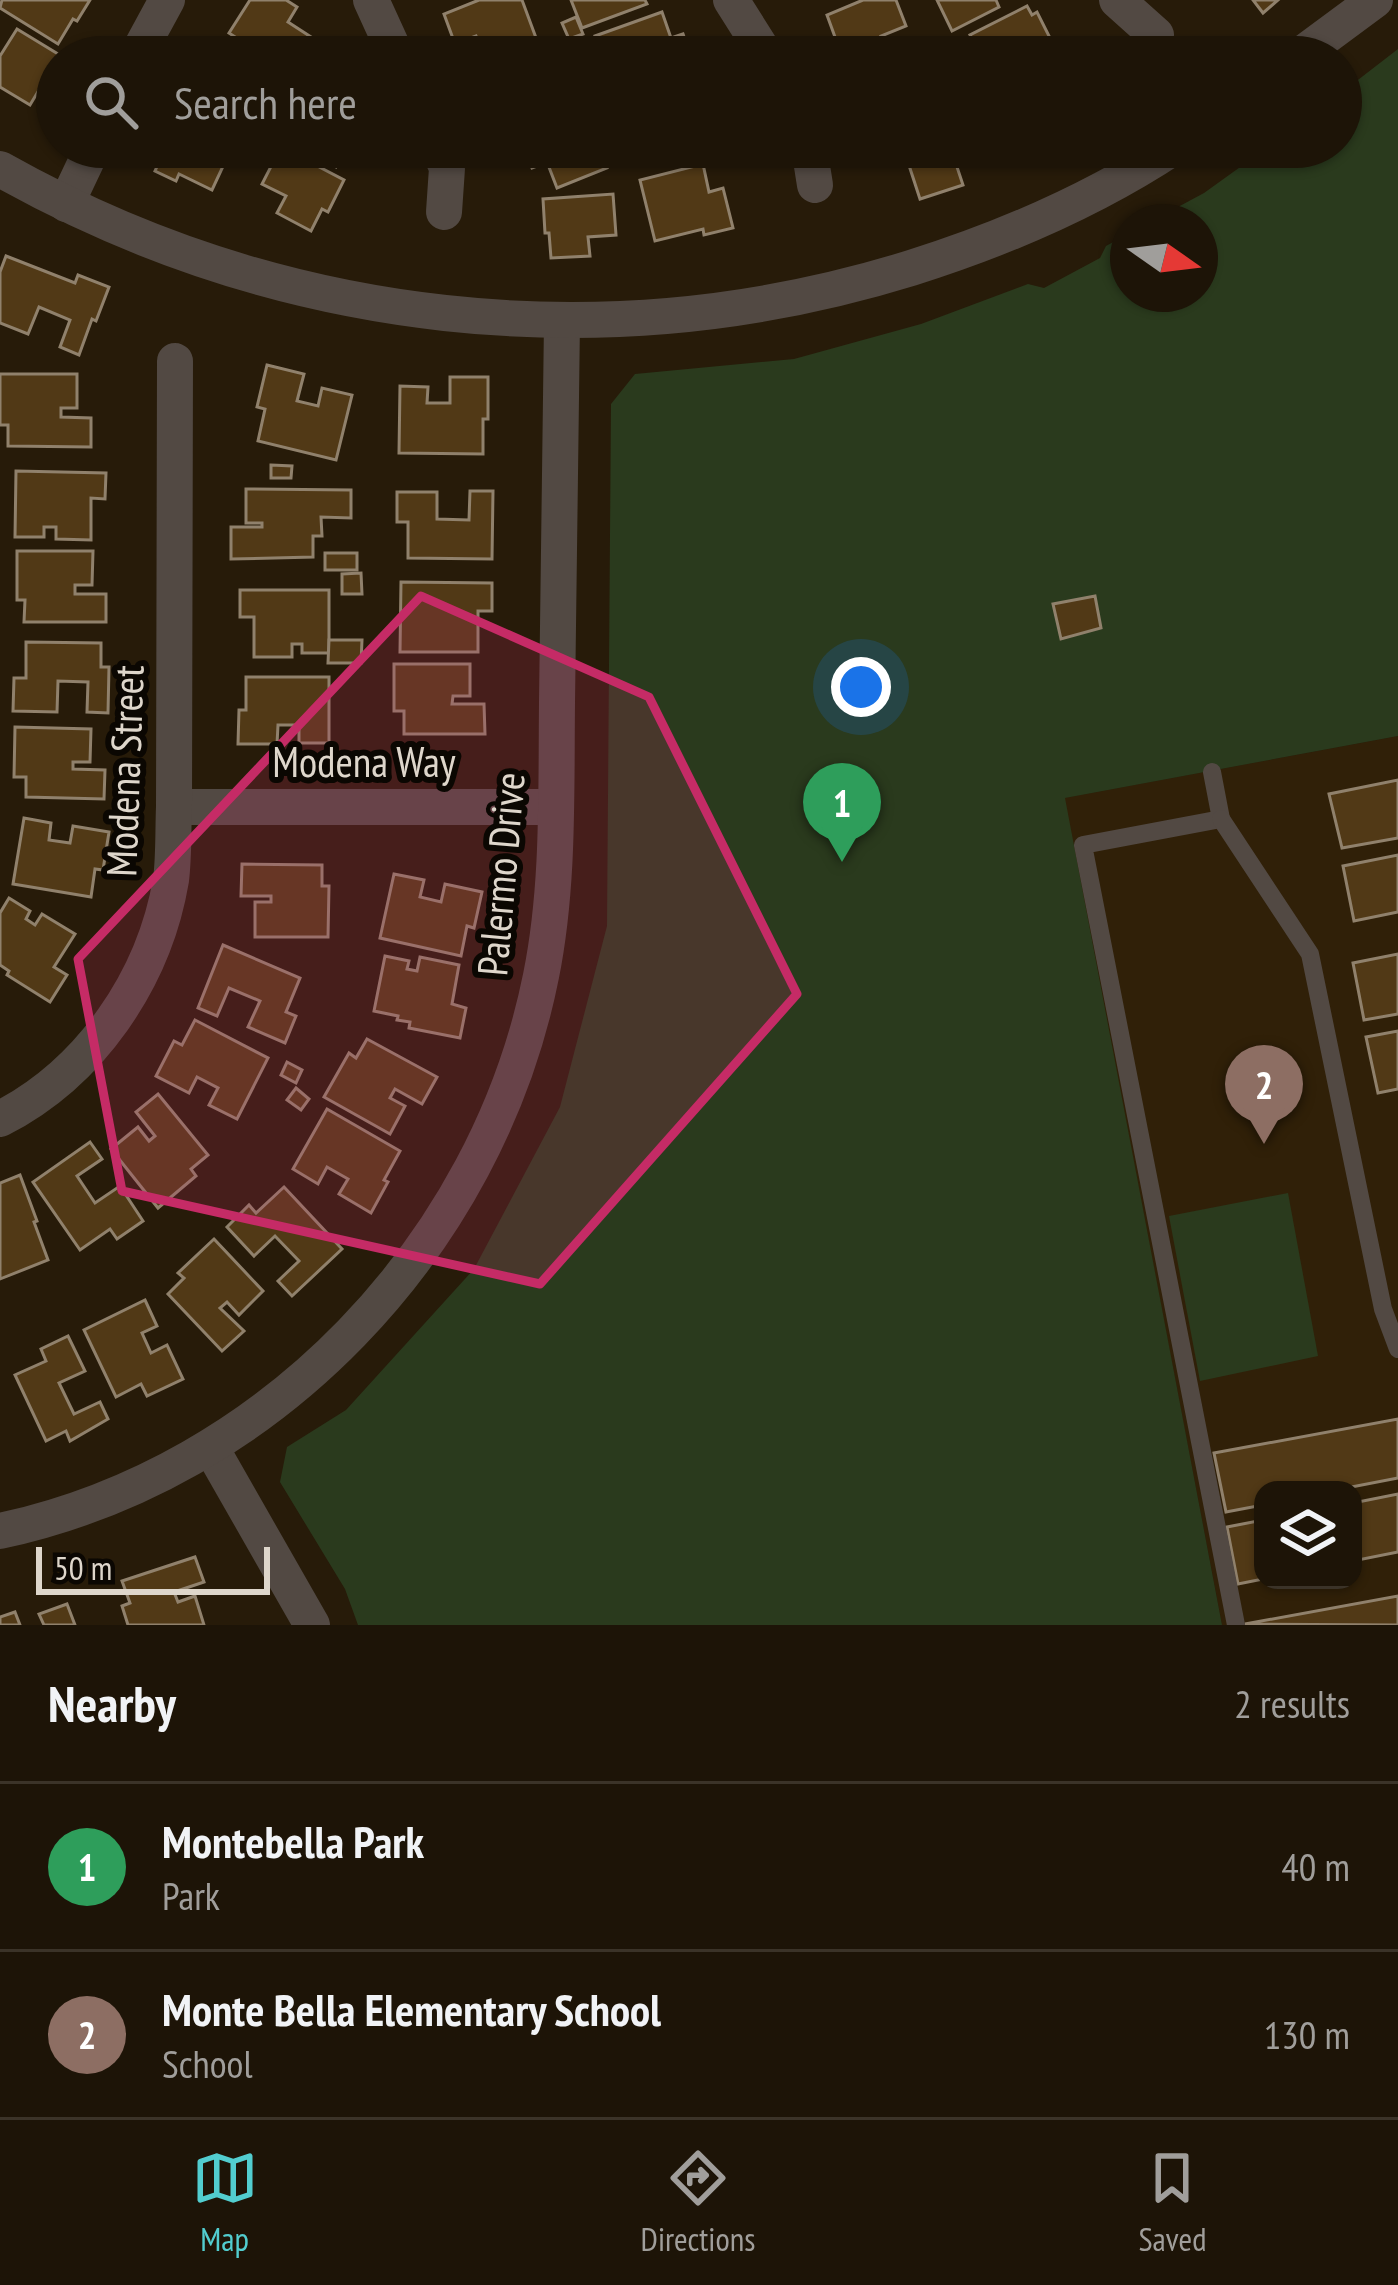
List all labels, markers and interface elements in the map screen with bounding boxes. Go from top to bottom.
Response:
search box [36,36,1362,168]
icon: search [78,69,144,135]
text: Search here [174,73,357,131]
north arrow [1110,204,1218,312]
your location [831,657,891,717]
street label: Modena Street [93,664,156,878]
street label: Modena Way [272,734,456,789]
pin: 1 [803,763,881,862]
street label: Palermo Drive [464,770,537,978]
pin: 2 [1225,1045,1303,1144]
map controls [1254,1481,1362,1589]
button: layers [1254,1481,1362,1589]
scale bar [36,1541,270,1594]
text: 50 m [54,1546,112,1589]
text: Nearby [48,1670,176,1736]
text: 2 results [1234,1678,1350,1729]
text: Montebella Park [162,1812,424,1870]
text: 1 [78,1841,96,1892]
text: 40 m [1281,1841,1350,1892]
text: Park [162,1870,220,1921]
text: Monte Bella Elementary School [162,1980,661,2038]
text: 2 [78,2009,96,2060]
text: 130 m [1264,2009,1350,2060]
text: School [162,2038,253,2089]
tab: Map [192,2145,258,2260]
tab: Directions [641,2145,755,2260]
tab: Saved [1138,2145,1206,2260]

